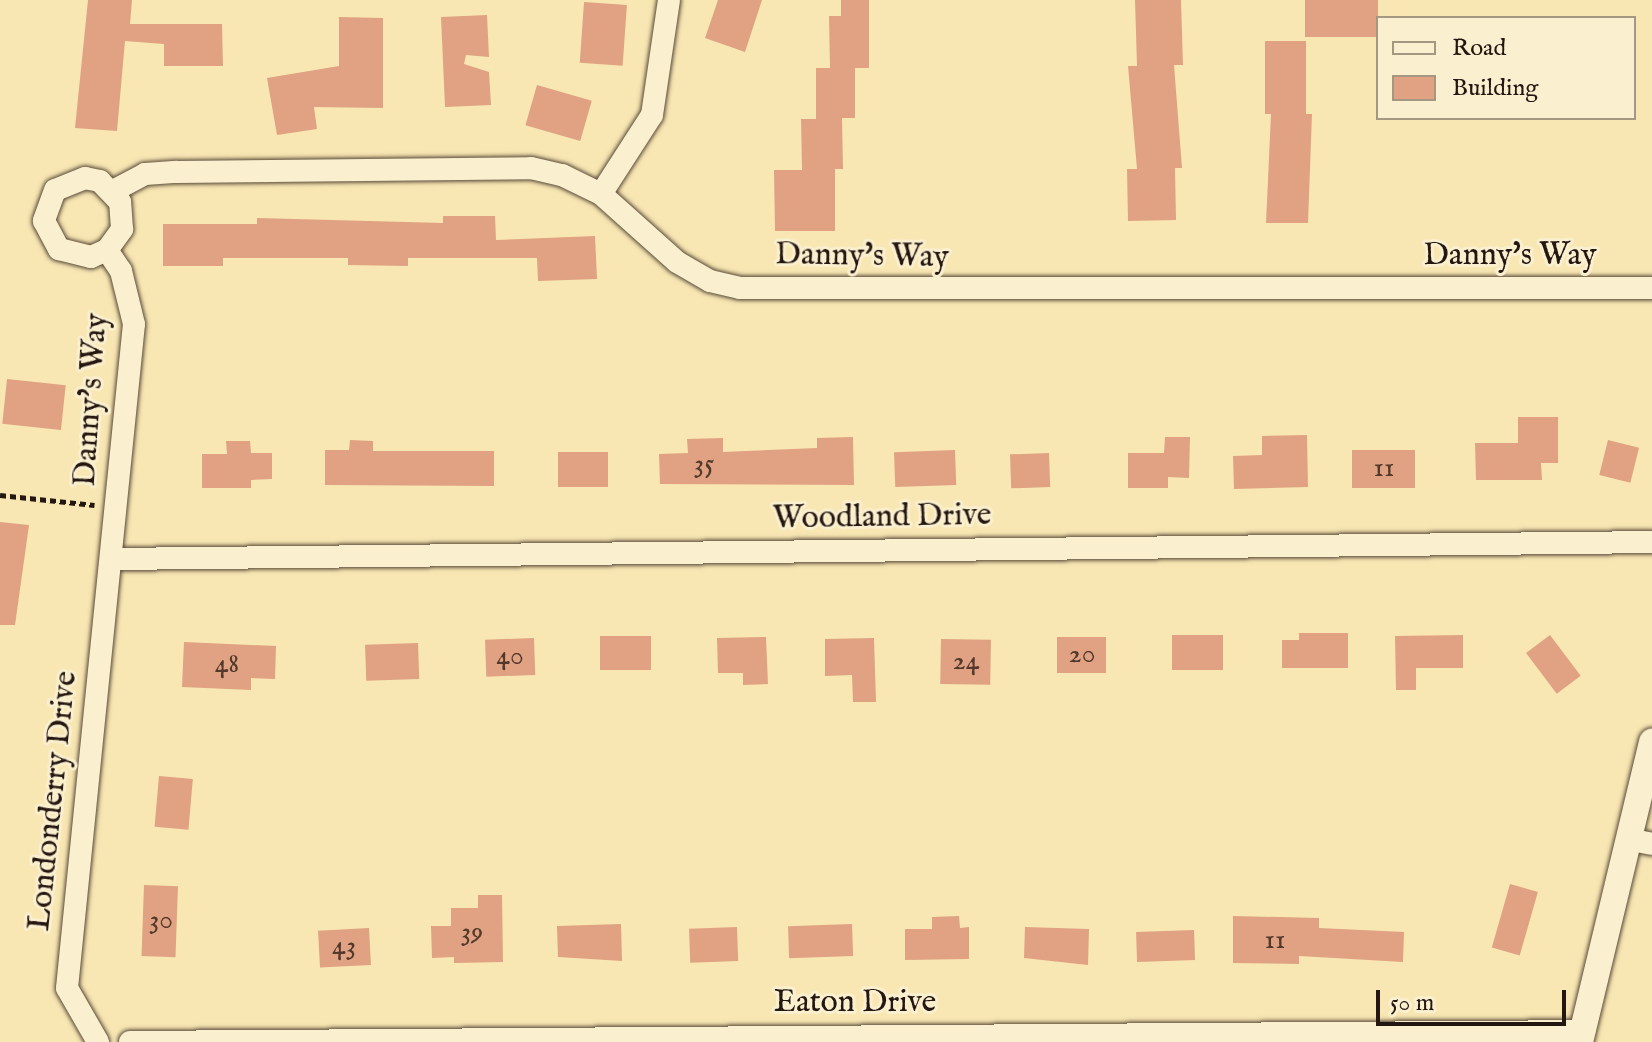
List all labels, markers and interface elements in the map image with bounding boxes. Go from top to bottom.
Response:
legend [1376,16,1636,120]
text: Road [1452,33,1506,64]
text: Building [1452,73,1538,104]
street label: Danny's Way [775,236,949,278]
street label: Danny's Way [1423,237,1597,275]
street label: Danny's Way [67,312,117,488]
house number: 35 [694,448,714,482]
house number: 11 [1374,452,1394,486]
street label: Woodland Drive [772,497,992,539]
house number: 20 [1069,638,1095,672]
house number: 40 [496,640,524,674]
house number: 24 [953,645,979,679]
house number: 48 [215,648,239,682]
street label: Londonderry Drive [21,669,87,933]
house number: 30 [149,904,173,938]
house number: 39 [461,916,483,950]
house number: 11 [1265,924,1285,958]
house number: 43 [332,930,356,964]
scale bar [1380,974,1570,1024]
street label: Eaton Drive [774,984,936,1022]
text: 50 m [1390,988,1434,1019]

